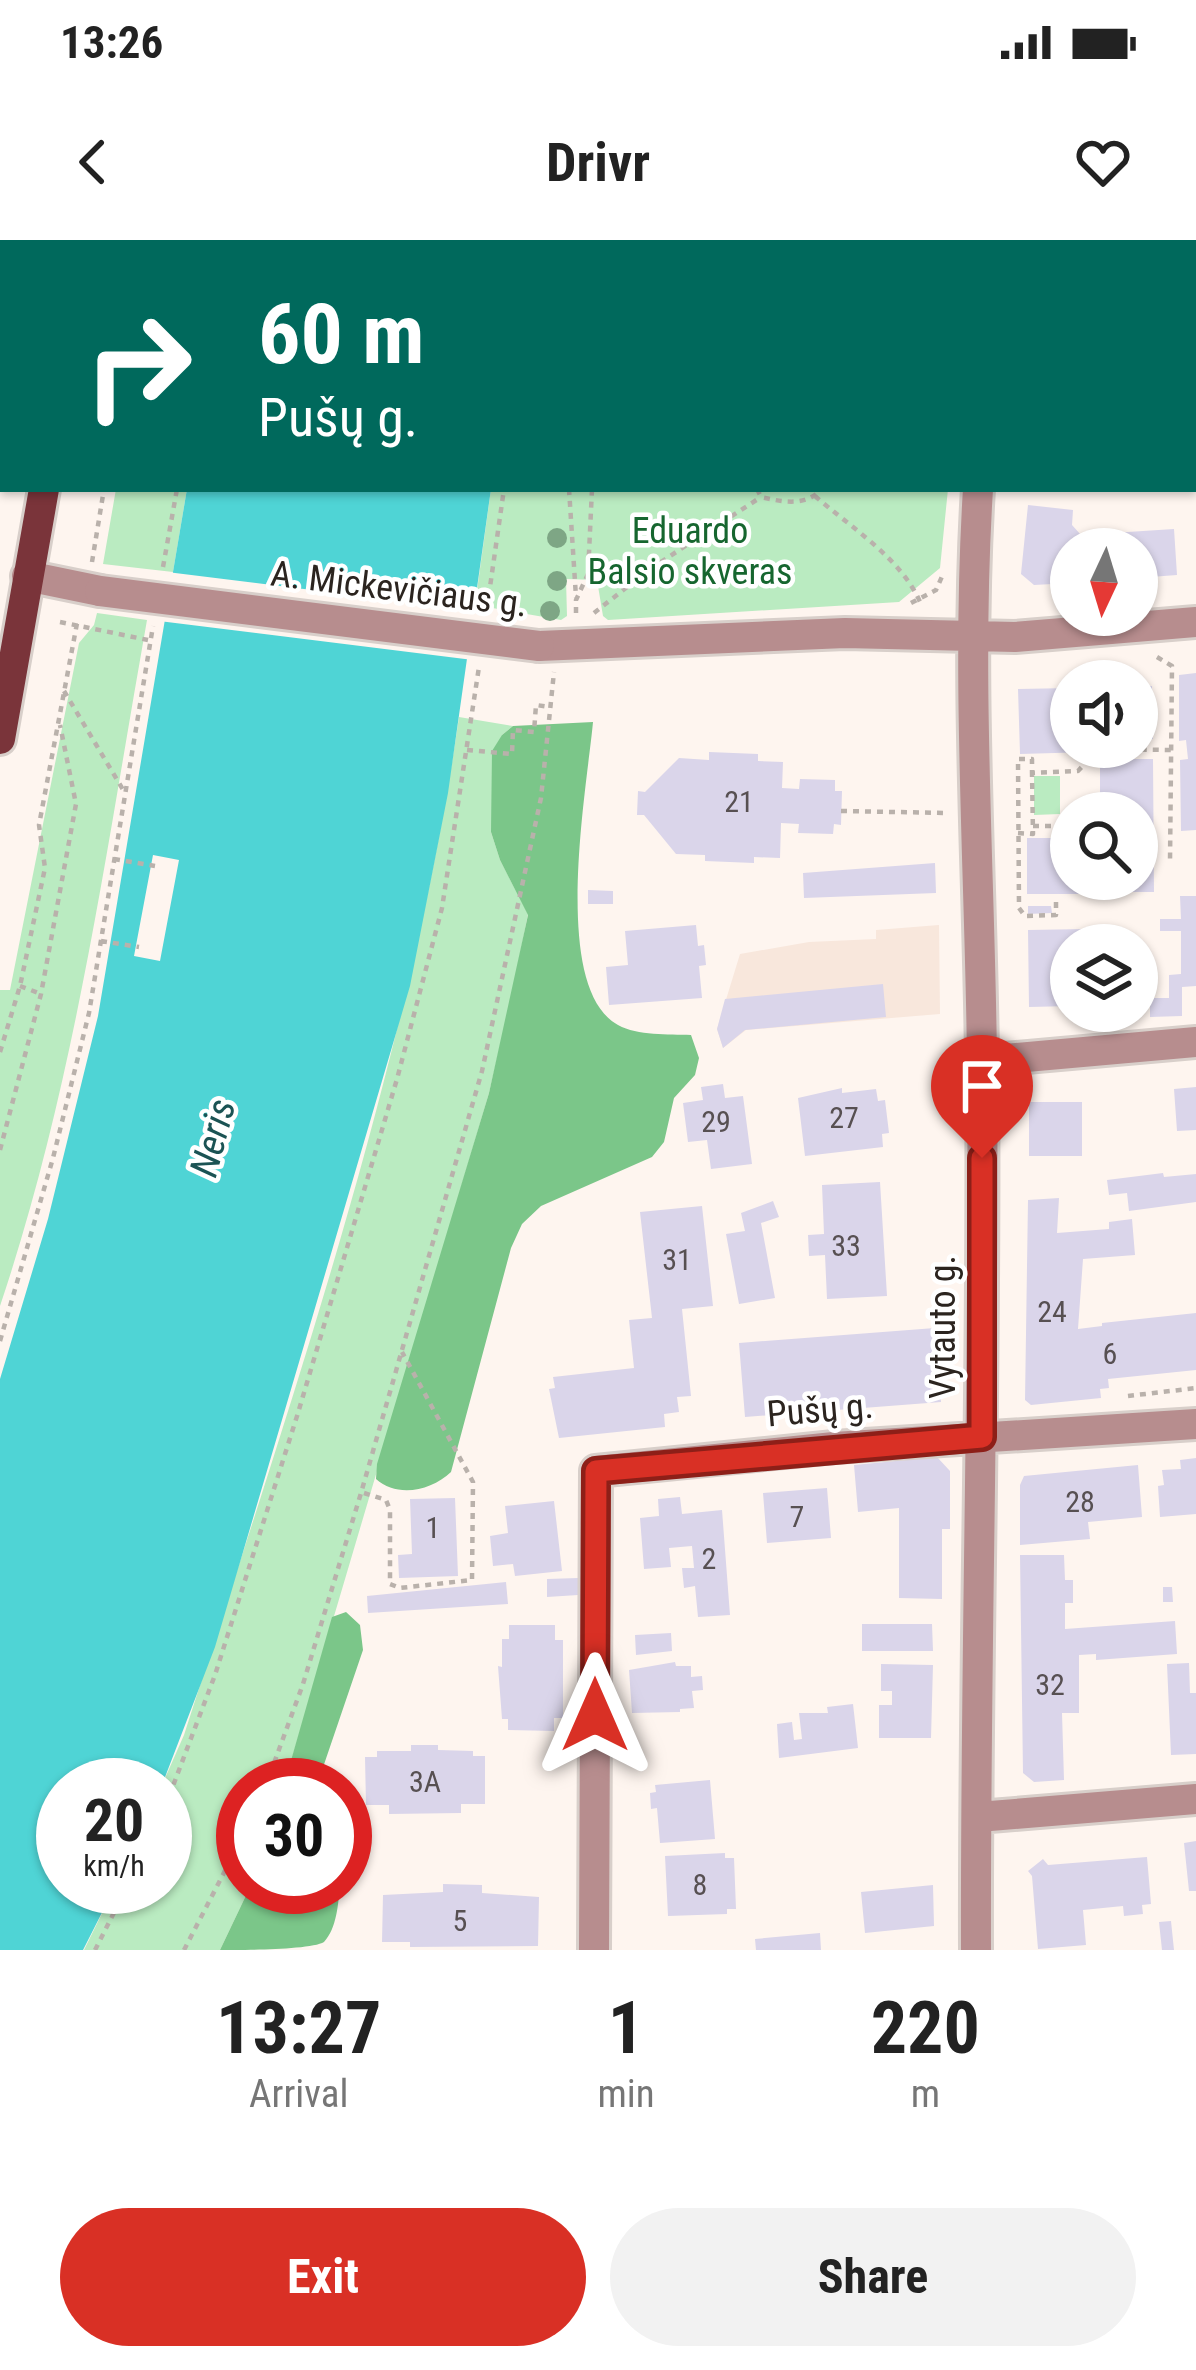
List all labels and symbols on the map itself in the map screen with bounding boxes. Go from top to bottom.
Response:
park label: Eduardo Balsio skveras [588,510,792,593]
north arrow [1050,528,1158,636]
street label: A. Mickevičiaus g. [268,552,530,626]
house number: 21 [724,784,754,819]
pin [931,1035,1033,1158]
water label: Neris [181,1094,245,1182]
house number: 27 [829,1100,859,1135]
house number: 29 [701,1104,731,1139]
house number: 33 [831,1228,861,1263]
house number: 31 [662,1242,692,1277]
street label: Vytauto g. [922,1255,964,1399]
house number: 24 [1037,1294,1067,1329]
house number: 6 [1103,1336,1117,1371]
street label: Pušų g. [765,1384,875,1436]
house number: 28 [1065,1484,1095,1519]
house number: 7 [790,1499,804,1534]
house number: 1 [426,1510,440,1545]
house number: 2 [702,1541,716,1576]
position arrow [532,1652,658,1778]
house number: 32 [1035,1667,1065,1702]
speed limit sign: 30 [216,1758,372,1914]
house number: 3A [409,1764,441,1799]
house number: 8 [693,1867,707,1902]
house number: 5 [453,1903,467,1938]

